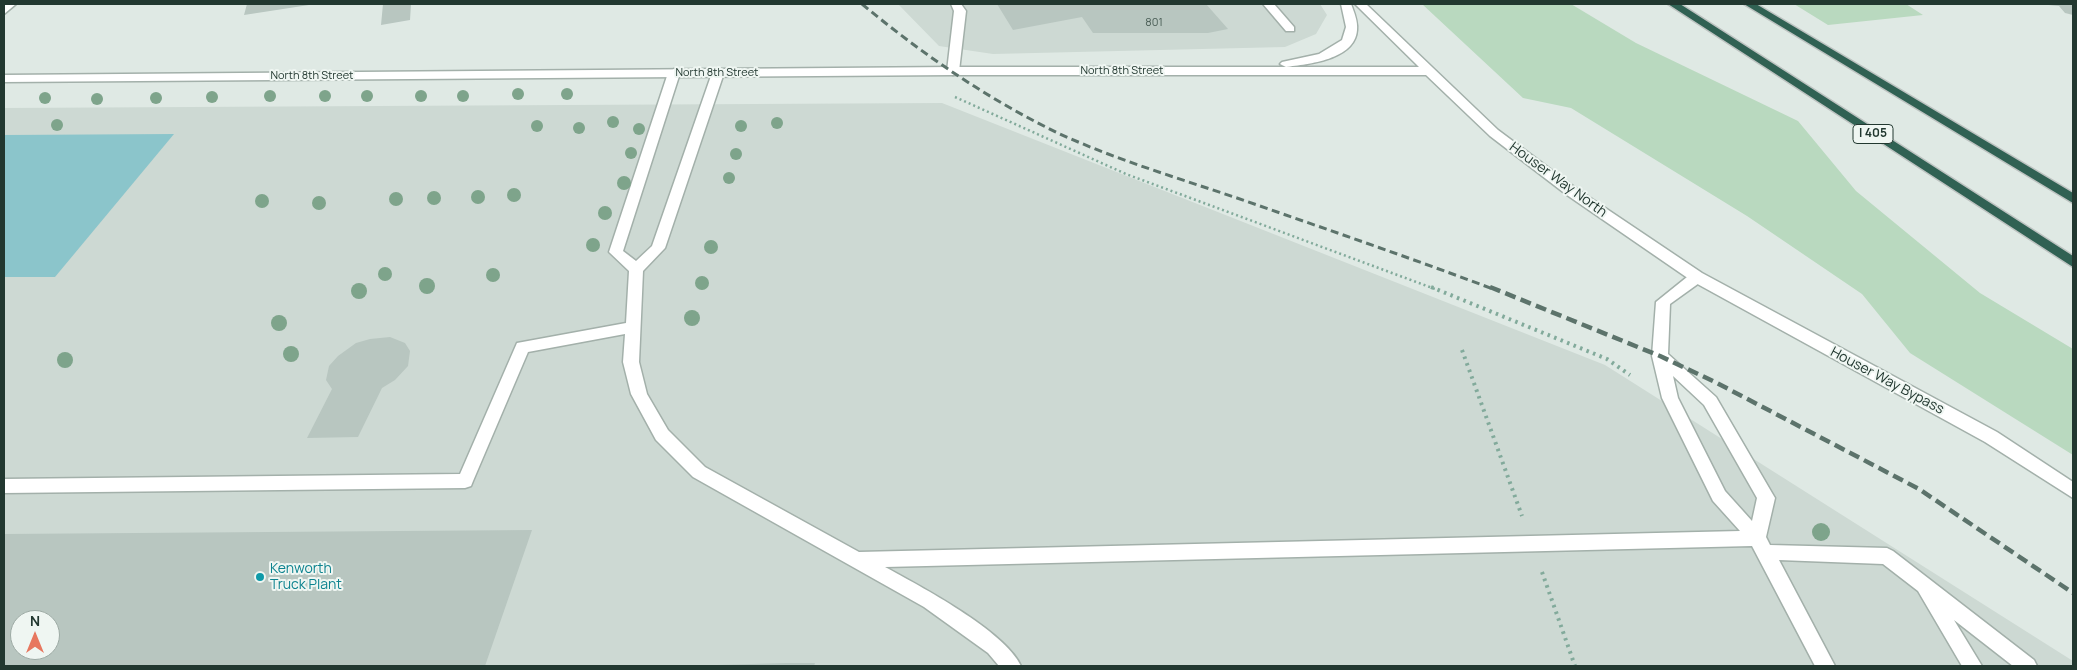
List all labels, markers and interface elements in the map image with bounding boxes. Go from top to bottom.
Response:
house number: 801 [1145,16,1163,30]
street label: North 8th Street [1081,64,1163,78]
street label: North 8th Street [676,66,758,80]
street label: North 8th Street [271,69,353,83]
road number: I 405 [1853,125,1893,144]
street label: Houser Way North [1506,139,1610,221]
street label: Houser Way Bypass [1827,344,1947,418]
place label: Kenworth Truck Plant [270,561,342,594]
marker: Kenworth Truck Plant [254,571,266,583]
north arrow [10,610,60,660]
text: N [30,611,40,630]

